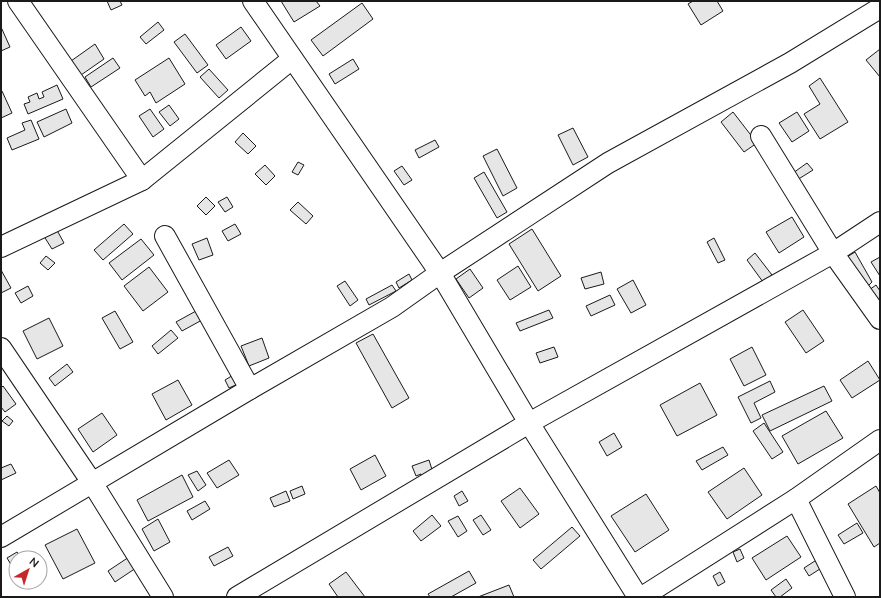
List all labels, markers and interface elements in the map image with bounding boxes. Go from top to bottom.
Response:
north arrow [8,550,48,590]
text: N [27,554,42,570]

